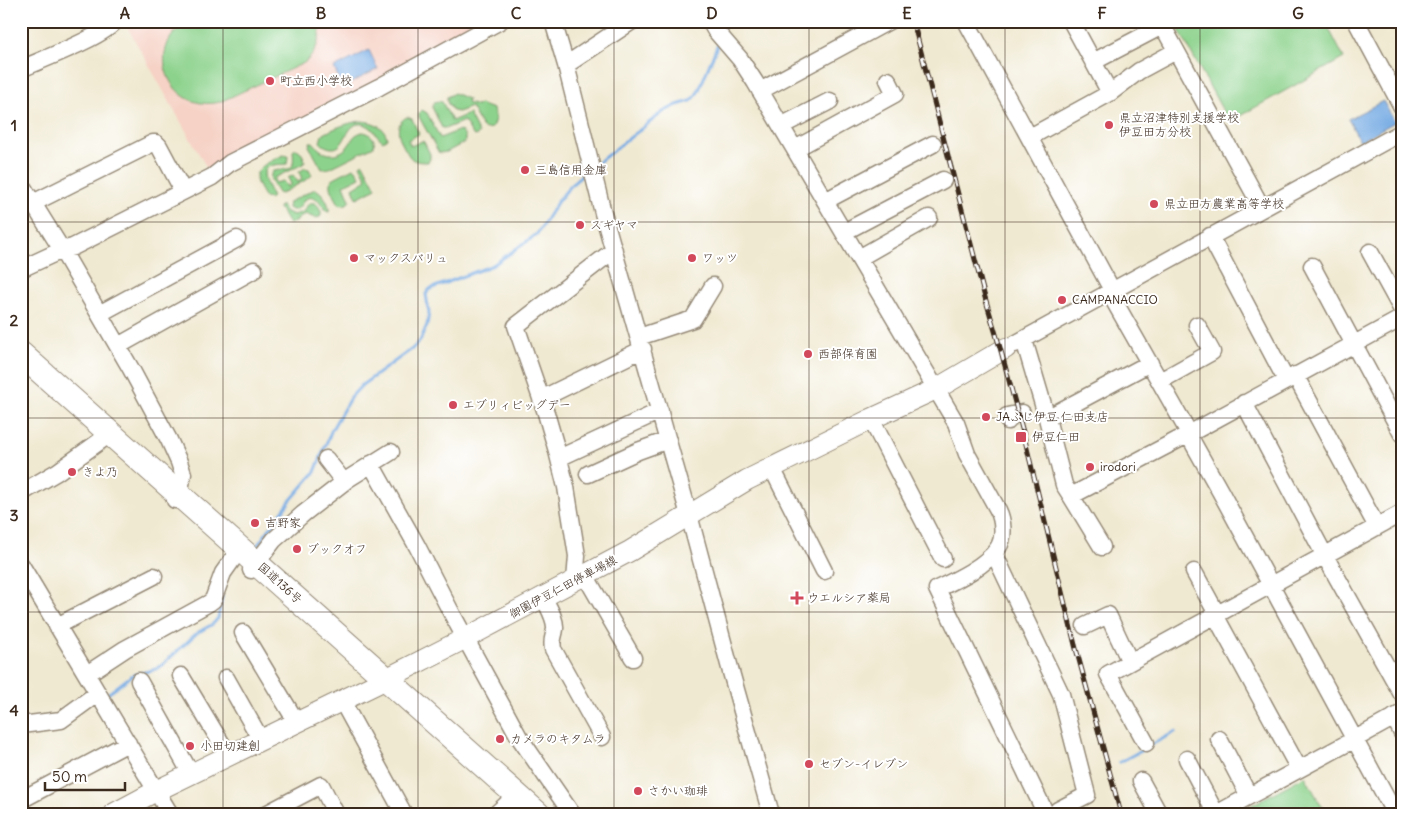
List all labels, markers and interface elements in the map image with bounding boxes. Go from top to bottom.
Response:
text: A [120,3,130,23]
text: B [316,3,327,23]
text: C [511,3,522,23]
text: D [706,3,718,23]
text: E [902,3,912,23]
text: F [1097,3,1107,23]
text: G [1292,3,1304,23]
place label: 町立西小学校 [280,73,352,88]
marker: 町立西小学校 [264,75,276,87]
place label: 県立沼津特別支援学校 伊豆田方分校 [1119,110,1239,139]
text: 1 [11,115,17,135]
marker: 県立沼津特別支援学校 伊豆田方分校 [1103,119,1115,131]
place label: 三島信用金庫 [535,162,607,177]
marker: 三島信用金庫 [519,164,531,176]
place label: 県立田方農業高等学校 [1164,196,1284,211]
marker: 県立田方農業高等学校 [1148,198,1160,210]
place label: スギヤマ [590,217,638,232]
marker: スギヤマ [574,219,586,231]
place label: マックスバリュ [364,250,448,265]
place label: ワッツ [702,250,738,265]
marker: マックスバリュ [348,252,360,264]
marker: ワッツ [686,252,698,264]
place label: CAMPANACCIO [1072,292,1158,307]
marker: CAMPANACCIO [1056,294,1068,306]
text: 2 [10,310,19,330]
place label: 西部保育園 [818,346,878,361]
marker: 西部保育園 [802,348,814,360]
place label: エブリィビッグデー [463,397,571,412]
marker: エブリィビッグデー [447,399,459,411]
place label: JAふじ伊豆 仁田支店 [996,409,1109,424]
marker: JAふじ伊豆 仁田支店 [980,411,992,423]
place label: 伊豆仁田 [1032,429,1080,444]
marker: 伊豆仁田 [1014,430,1028,444]
place label: irodori [1100,459,1136,474]
marker: irodori [1084,461,1096,473]
place label: きよ乃 [82,464,118,479]
marker: きよ乃 [66,466,78,478]
text: 3 [9,505,19,525]
place label: 吉野家 [265,515,301,530]
marker: 吉野家 [249,517,261,529]
place label: ブックオフ [307,541,367,556]
marker: ブックオフ [291,543,303,555]
street label: 御園伊豆仁田停車場線 [506,552,619,621]
street label: 国道136号 [255,559,306,606]
place label: ウエルシア薬局 [807,590,891,605]
marker: ウエルシア薬局 [791,592,803,604]
text: 4 [9,700,19,720]
place label: カメラのキタムラ [510,731,606,746]
marker: カメラのキタムラ [494,733,506,745]
place label: 小田切建創 [200,738,260,753]
marker: 小田切建創 [184,740,196,752]
place label: セブン-イレブン [819,756,908,771]
marker: セブン-イレブン [803,758,815,770]
scale bar [45,760,125,792]
text: 50 m [52,767,87,786]
place label: さかい珈琲 [648,783,708,798]
marker: さかい珈琲 [632,785,644,797]

